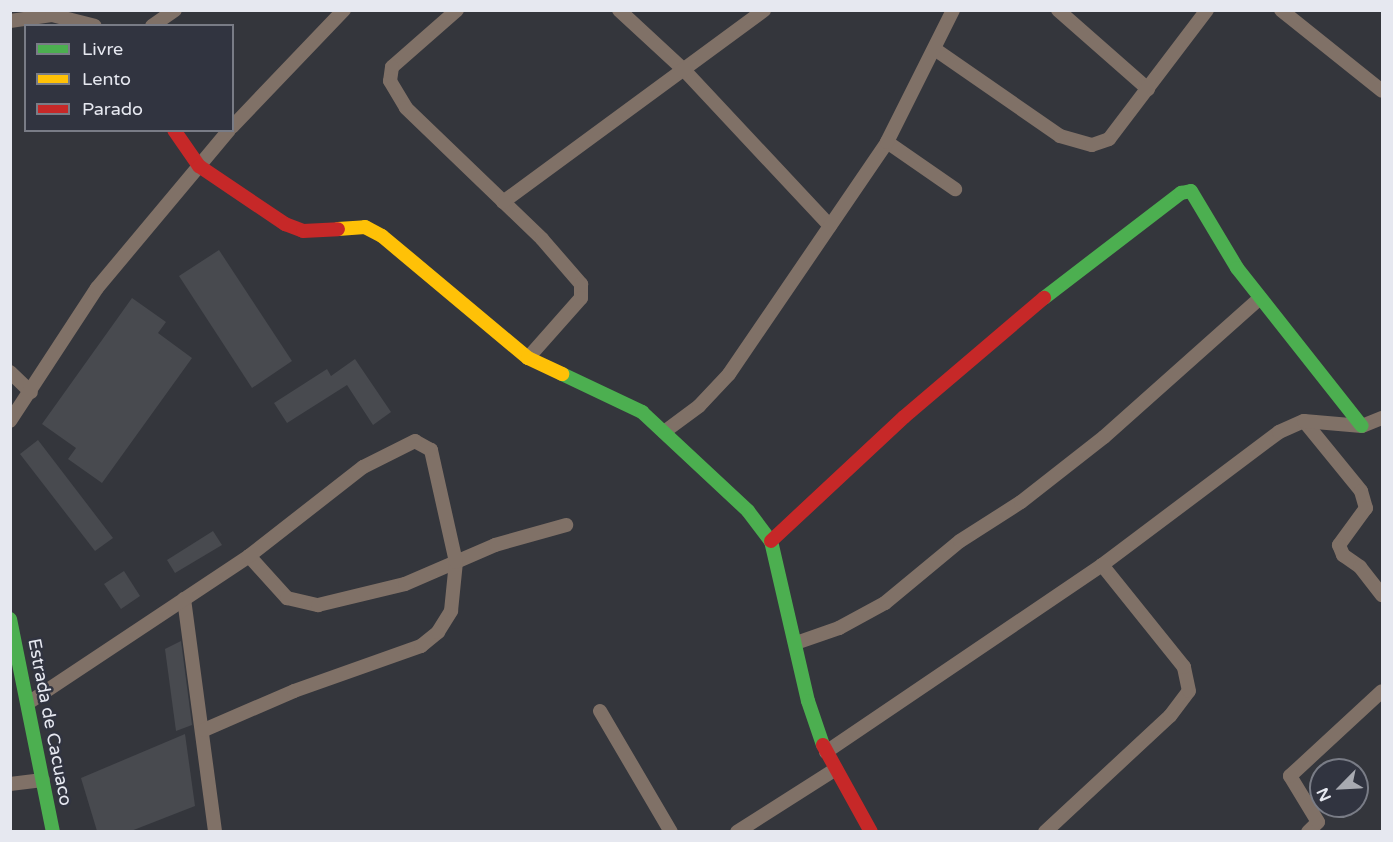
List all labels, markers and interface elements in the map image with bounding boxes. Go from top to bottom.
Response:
legend [24,24,234,132]
text: Livre [82,38,123,60]
text: Lento [82,68,131,90]
text: Parado [82,98,143,120]
street label: Estrada de Cacuaco [23,637,77,807]
north arrow [1309,758,1369,818]
text: N [1313,785,1336,804]

